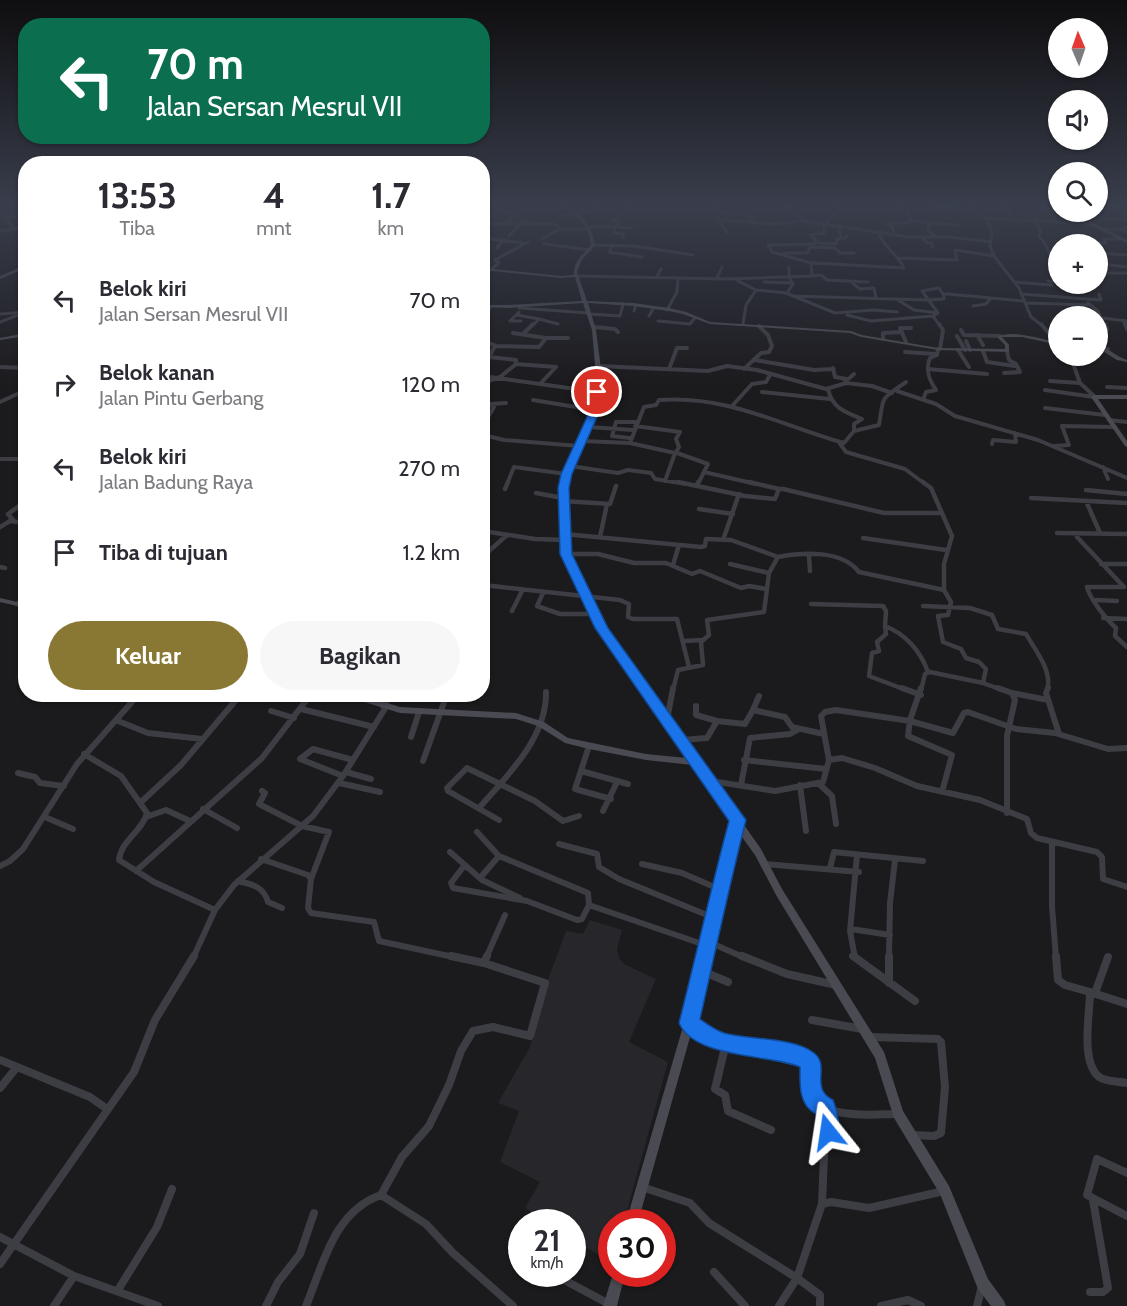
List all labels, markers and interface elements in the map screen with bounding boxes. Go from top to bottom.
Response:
north arrow [1048,18,1108,78]
map controls [1048,18,1108,366]
text: 70 m [147,38,244,90]
icon: left [48,42,126,120]
text: Jalan Sersan Mesrul VII [147,90,402,123]
button: sound [1048,90,1108,150]
button: search [1048,162,1108,222]
text: 13:53 [97,173,177,217]
text: 4 [263,173,285,217]
text: 1.7 [371,173,411,217]
text: Tiba [119,216,155,240]
text: mnt [256,216,292,240]
text: km [378,216,404,240]
button: + [1048,234,1108,294]
text: Belok kiri [99,275,186,302]
icon: left [48,284,81,317]
text: 70 m [410,287,460,314]
text: Jalan Sersan Mesrul VII [99,302,288,326]
button: − [1048,306,1108,366]
text: Belok kanan [99,359,215,386]
pin [571,366,622,417]
icon: right [48,368,81,401]
text: 120 m [402,371,460,398]
icon: arrive [580,375,613,408]
text: Jalan Pintu Gerbang [99,386,264,410]
text: Belok kiri [99,443,186,470]
icon: left [48,452,81,485]
text: 270 m [398,455,460,482]
text: Jalan Badung Raya [99,470,253,494]
icon: arrive [48,536,81,569]
text: Tiba di tujuan [99,539,228,566]
text: 1.2 km [403,539,460,566]
button: Keluar [48,621,248,690]
button: Bagikan [260,621,460,690]
position arrow [796,1100,860,1164]
speed limit sign: 30 [598,1209,676,1287]
text: 21 [534,1222,560,1259]
text: km/h [531,1254,563,1272]

